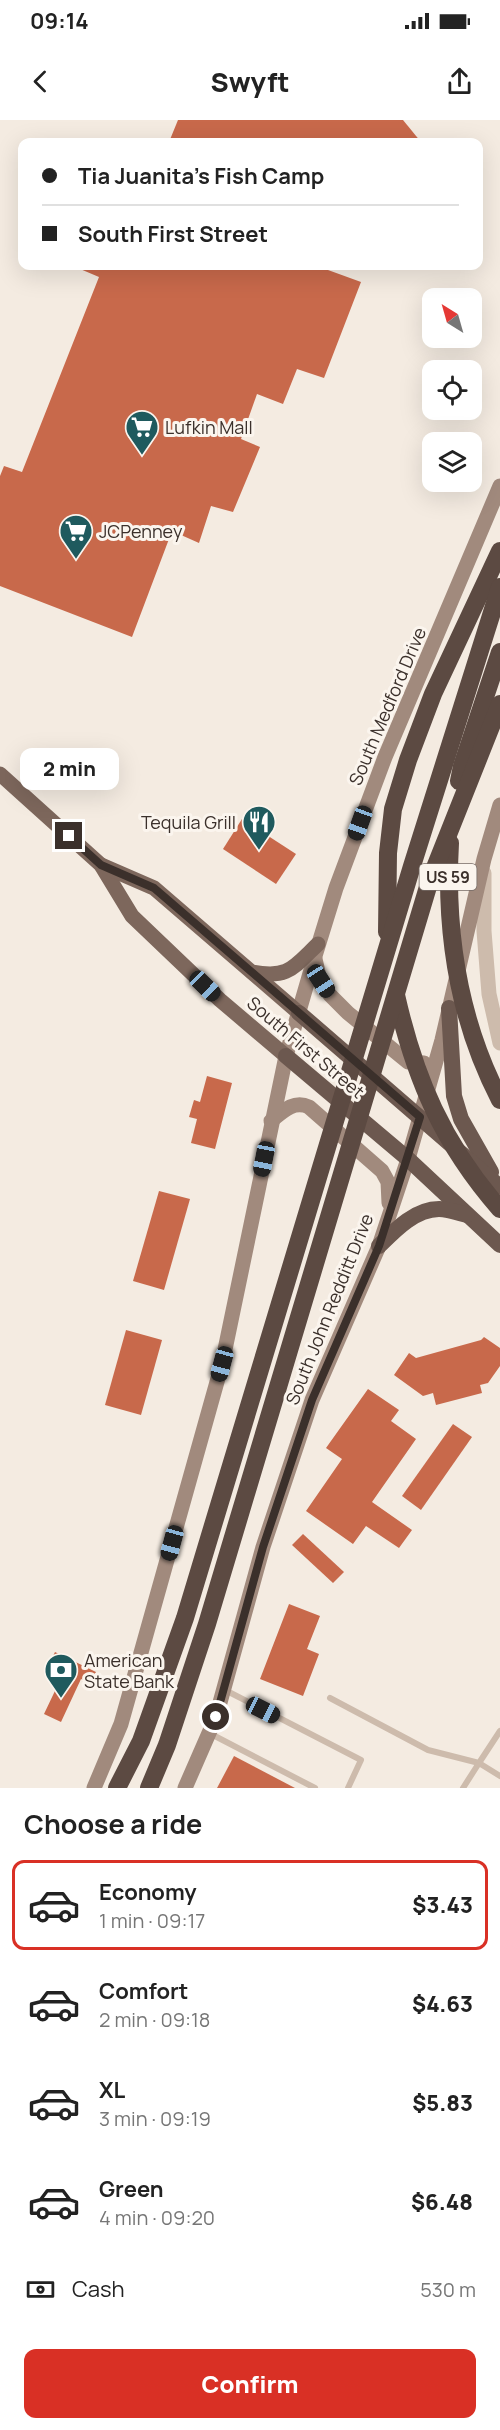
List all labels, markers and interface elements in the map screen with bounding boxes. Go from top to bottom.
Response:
text: 09:14 [30,6,89,36]
text: Swyft [211,63,289,100]
icon: back [24,65,57,98]
icon: share [443,65,476,98]
text: Tia Juanita's Fish Camp [78,161,324,191]
text: South First Street [78,219,268,249]
north arrow [422,288,482,348]
map controls [422,288,482,492]
button: locate [422,360,482,420]
supermarket icon: Lufkin Mall [124,409,160,456]
place label: Lufkin Mall [165,415,253,439]
button: layers [422,432,482,492]
supermarket icon: JCPenney [58,513,94,560]
place label: JCPenney [99,519,183,543]
street label: South Medford Drive [343,623,431,789]
callout: 2 min [20,749,118,791]
text: 2 min [43,755,96,782]
car [345,803,375,843]
restaurant icon: Tequila Grill [241,804,277,851]
place label: Tequila Grill [141,810,236,834]
route end [55,822,82,849]
road number: US 59 [420,864,476,890]
car [304,961,338,1001]
car [186,967,224,1005]
street label: South First Street [242,991,370,1103]
car [252,1140,276,1178]
street label: South John Redditt Drive [280,1210,378,1408]
car [209,1344,235,1384]
car [159,1523,185,1563]
place label: American State Bank [84,1648,175,1693]
bank icon: American State Bank [43,1652,79,1699]
car [243,1694,283,1726]
route start [202,1703,229,1730]
text: Choose a ride [24,1805,202,1842]
text: Economy [99,1877,197,1907]
icon: car [27,1878,81,1932]
text: $3.43 [412,1890,473,1920]
text: 1 min · 09:17 [99,1907,205,1934]
text: Comfort [99,1976,188,2006]
icon: car [27,1977,81,2031]
text: $4.63 [412,1989,473,2019]
text: 2 min · 09:18 [99,2006,210,2033]
text: XL [99,2075,125,2105]
icon: car [27,2076,81,2130]
text: $5.83 [412,2088,473,2118]
text: 3 min · 09:19 [99,2105,211,2132]
text: Green [99,2174,164,2204]
icon: car [27,2175,81,2229]
text: $6.48 [411,2187,473,2217]
text: 4 min · 09:20 [99,2204,215,2231]
icon: cash [24,2273,57,2306]
text: Cash [72,2274,125,2304]
text: 530 m [420,2276,476,2303]
button: Confirm [24,2349,476,2418]

